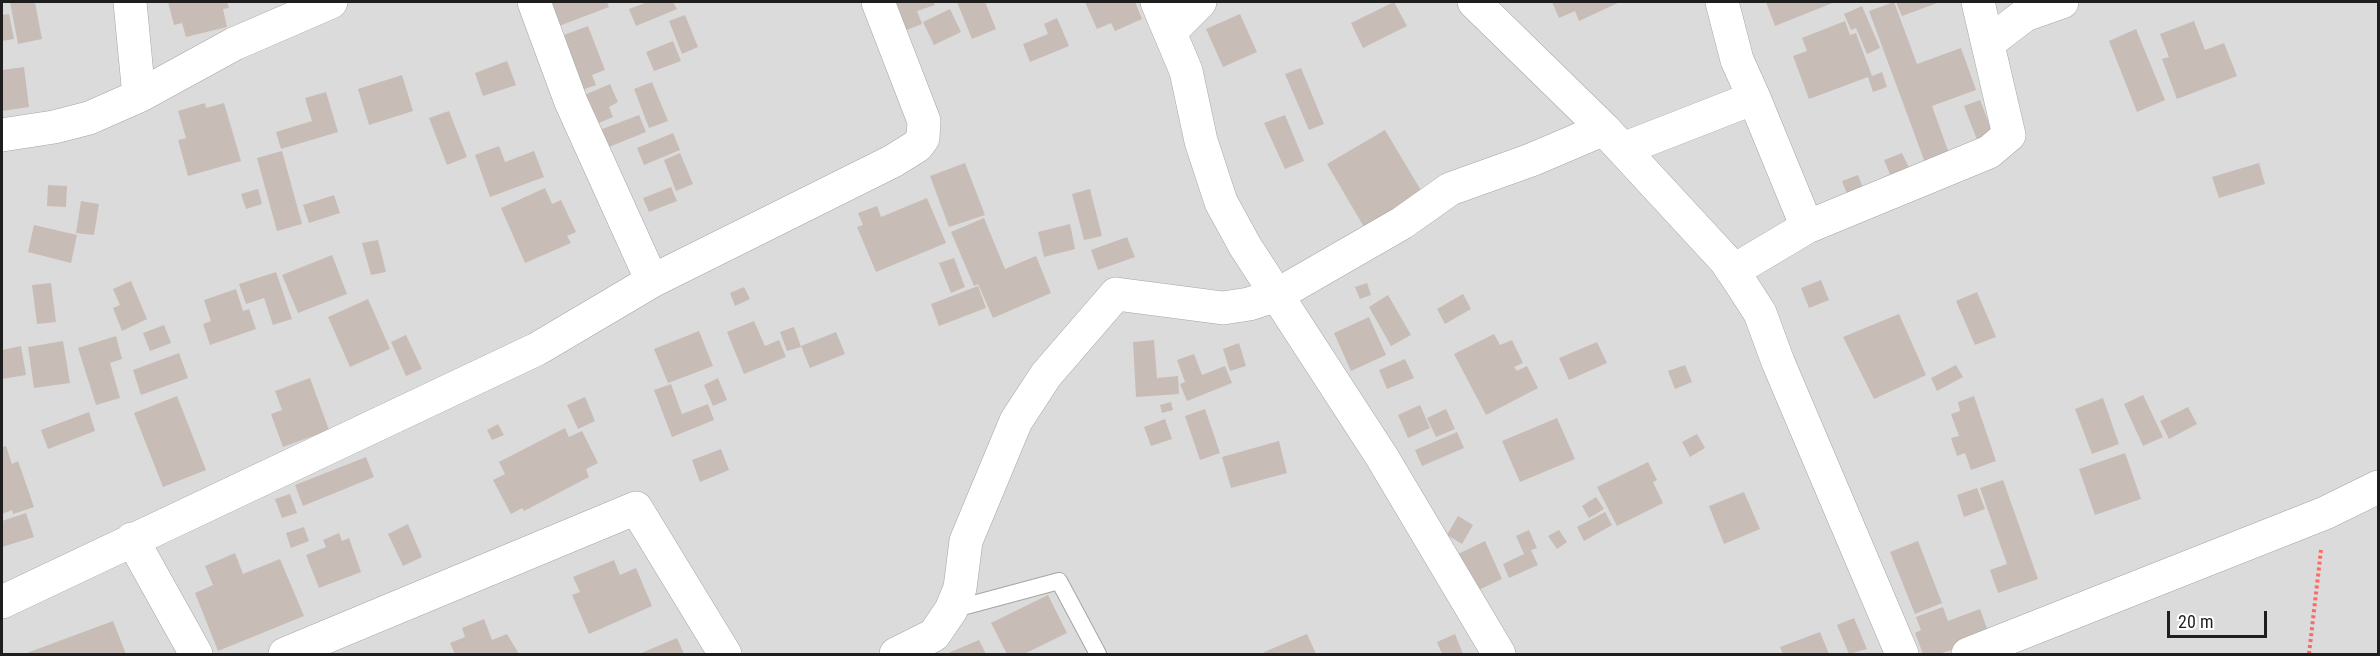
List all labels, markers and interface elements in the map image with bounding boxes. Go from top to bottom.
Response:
scale bar [2170,599,2270,637]
text: 20 m [2178,611,2213,632]

